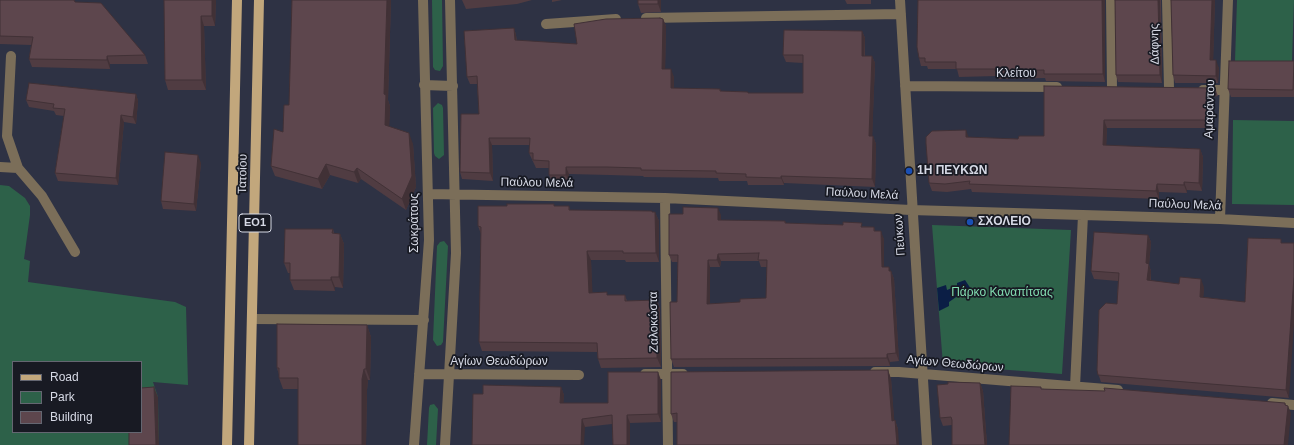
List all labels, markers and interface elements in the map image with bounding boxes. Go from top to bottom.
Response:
street label: Δάφνης [1147,23,1163,65]
street label: Κλείτου [996,67,1036,81]
street label: Αμαράντου [1202,79,1218,139]
street label: Τατοΐου [235,154,251,194]
place label: 1Η ΠΕΥΚΩΝ [917,164,987,178]
marker: 1Η ΠΕΥΚΩΝ [904,166,914,176]
street label: Παύλου Μελά [501,175,573,191]
street label: Παύλου Μελά [825,185,899,203]
street label: Σωκράτους [408,193,422,253]
street label: Παύλου Μελά [1148,197,1222,213]
road number: ΕΟ1 [239,214,271,232]
street label: Πεύκων [891,214,909,256]
place label: ΣΧΟΛΕΙΟ [978,215,1031,229]
marker: ΣΧΟΛΕΙΟ [965,217,975,227]
park label: Πάρκο Καναπίτσας [951,286,1053,300]
street label: Ζαλοκώστα [646,291,662,353]
street label: Αγίων Θεωδώρων [906,353,1004,375]
street label: Αγίων Θεωδώρων [450,355,548,369]
legend [12,361,142,433]
text: Road [50,370,79,384]
text: Park [50,390,75,404]
text: Building [50,410,93,424]

